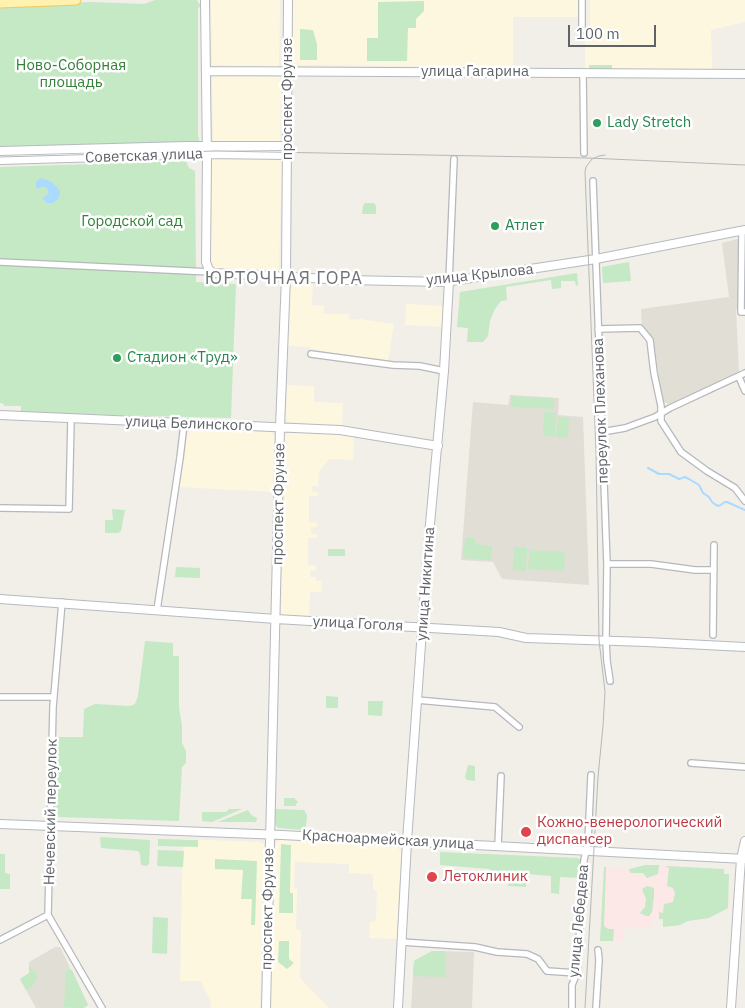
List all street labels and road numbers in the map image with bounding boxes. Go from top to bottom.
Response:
street label: проспект Фрунзе [279,38,297,160]
street label: улица Гагарина [421,63,529,81]
street label: Советская улица [85,145,203,167]
street label: улица Крылова [425,260,535,290]
street label: переулок Плеханова [589,338,613,484]
street label: улица Белинского [125,413,253,435]
street label: проспект Фрунзе [269,443,289,565]
street label: улица Никитина [413,526,439,642]
street label: улица Гоголя [312,613,404,635]
street label: Нечевский переулок [41,739,61,885]
street label: Красноармейская улица [301,827,475,853]
street label: проспект Фрунзе [258,848,278,970]
street label: улица Лебедева [565,864,593,978]

